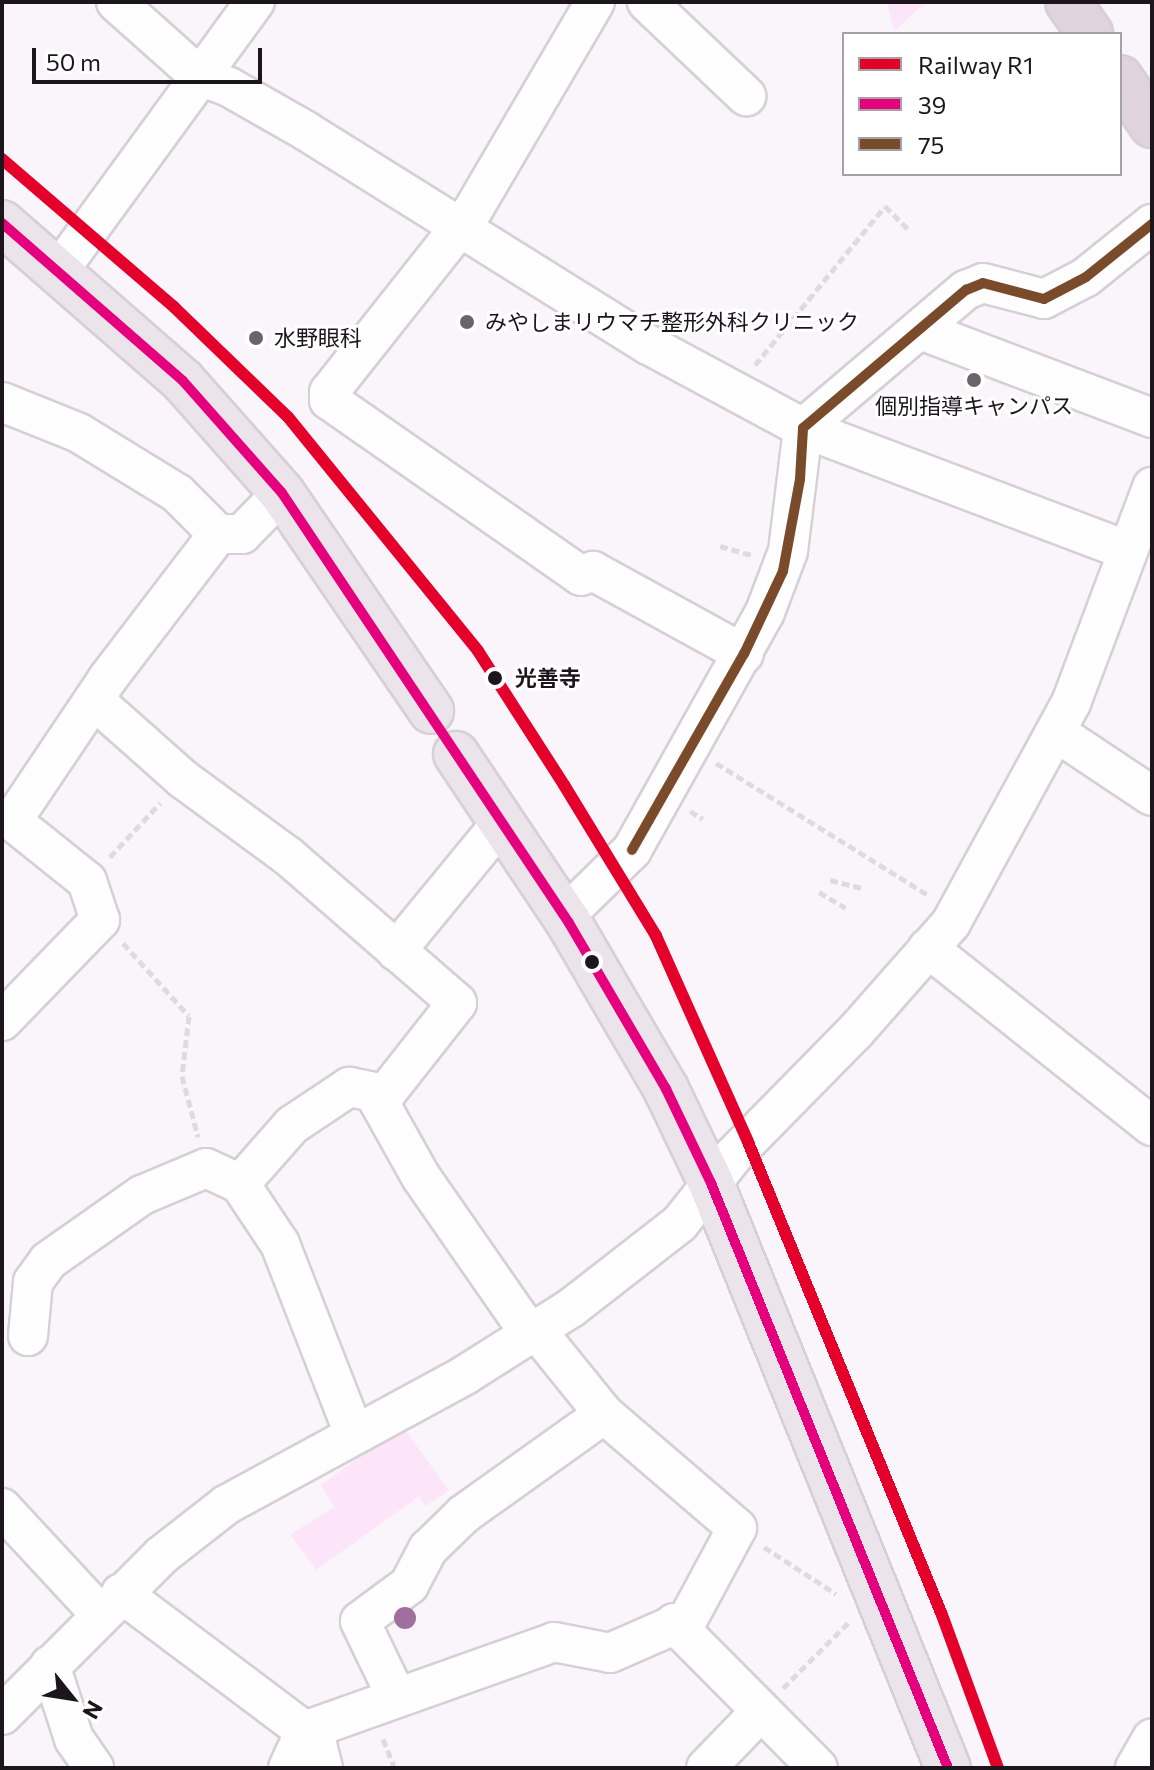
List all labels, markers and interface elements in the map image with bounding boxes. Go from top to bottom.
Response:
scale bar [36,32,266,82]
legend [842,32,1122,176]
text: 50 m [46,47,101,76]
text: Railway R1 [918,50,1033,79]
text: 39 [918,90,946,119]
text: 75 [918,130,944,159]
place label: みやしまリウマチ整形外科クリニック [485,309,859,335]
marker: みやしまリウマチ整形外科クリニック [456,311,478,333]
place label: 水野眼科 [274,325,362,351]
marker: 水野眼科 [245,327,267,349]
marker: 個別指導キャンパス [965,371,983,389]
place label: 個別指導キャンパス [875,393,1073,419]
marker: 光善寺 [482,665,508,691]
place label: 光善寺 [515,665,581,691]
unlabelled marker [584,954,600,970]
north arrow [32,1658,112,1738]
text: N [77,1696,109,1724]

